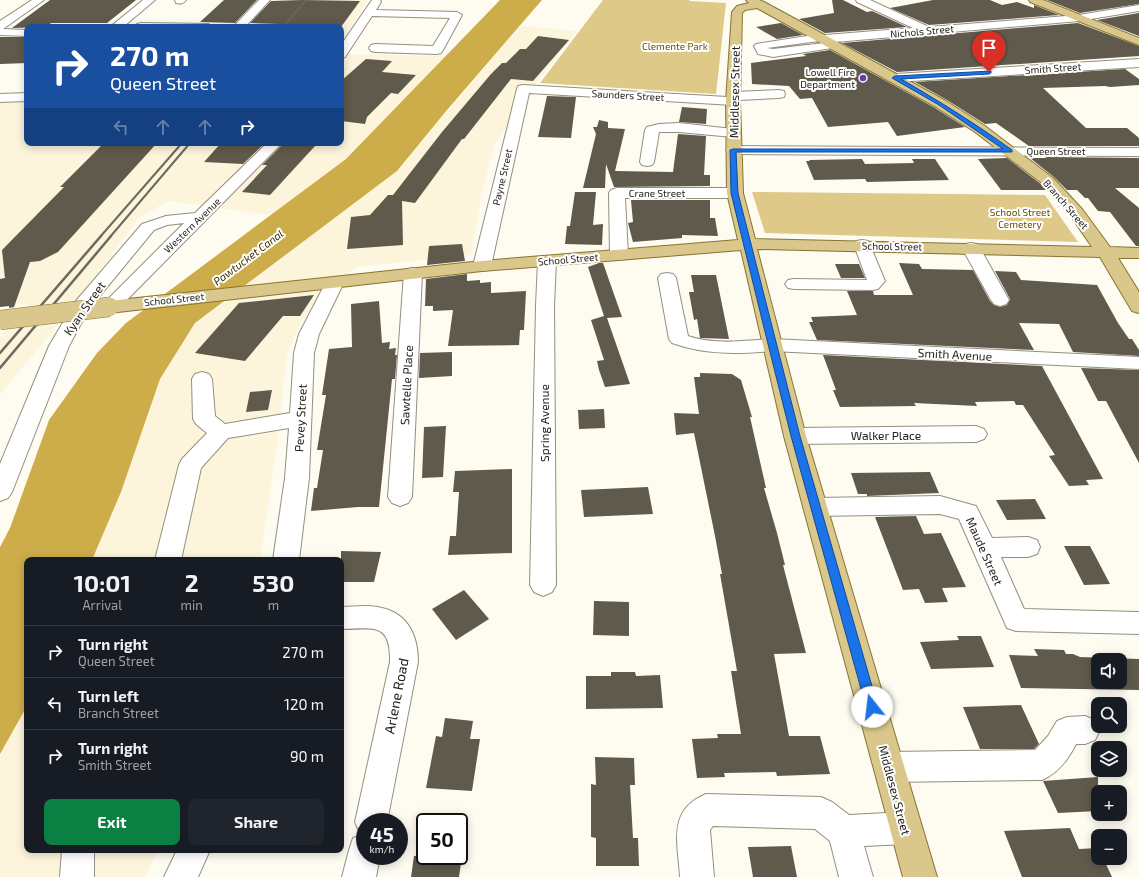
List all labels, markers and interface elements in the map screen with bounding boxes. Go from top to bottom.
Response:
street label: Nichols Street [890,22,955,40]
pin [972,31,1006,72]
icon: arrive [978,37,1000,59]
text: 270 m [110,38,189,72]
icon: right [44,40,96,92]
park label: Clemente Park [642,40,708,52]
street label: Middlesex Street [726,45,742,138]
street label: Smith Street [1024,60,1082,76]
place label: Lowell Fire Department [800,66,855,90]
text: Queen Street [110,72,216,94]
marker: Lowell Fire Department [858,73,868,83]
street label: Saunders Street [591,87,665,103]
icon: left [110,116,132,138]
icon: ahead [152,116,174,138]
icon: ahead [194,116,216,138]
icon: right [236,116,258,138]
street label: Queen Street [1027,145,1086,157]
street label: Payne Street [490,147,514,207]
street label: Branch Street [1041,177,1091,232]
street label: Crane Street [629,187,685,199]
street label: Western Avenue [161,195,223,255]
park label: School Street Cemetery [990,206,1050,230]
water label: Pawtucket Canal [210,226,286,288]
street label: School Street [862,239,922,253]
street label: School Street [537,250,599,268]
street label: Kyan Street [60,278,108,338]
street label: School Street [143,290,205,308]
street label: Sawtelle Place [397,345,415,425]
street label: Smith Avenue [917,345,993,363]
street label: Pevey Street [291,383,309,452]
street label: Spring Avenue [537,384,551,462]
street label: Walker Place [851,428,921,442]
street label: Maude Street [964,515,1006,588]
text: 10:01 [74,568,131,597]
text: 2 [185,568,199,597]
text: 530 [252,568,294,597]
text: Arrival [82,597,122,613]
text: min [181,597,203,613]
text: m [268,597,279,613]
text: Turn right [78,635,148,653]
icon: right [44,641,66,663]
text: 270 m [282,643,324,661]
text: Queen Street [78,653,155,669]
map controls [1091,653,1127,865]
button: sound [1091,653,1127,689]
street label: Arlene Road [380,657,412,735]
position arrow [851,686,893,728]
text: Turn left [78,687,139,705]
icon: left [44,693,66,715]
text: 120 m [284,695,324,713]
button: search [1091,697,1127,733]
text: Branch Street [78,705,159,721]
text: Turn right [78,739,148,757]
button: layers [1091,741,1127,777]
street label: Middlesex Street [876,744,914,837]
icon: right [44,745,66,767]
text: 90 m [290,747,324,765]
text: Smith Street [78,757,151,773]
button: + [1091,785,1127,821]
button: Exit [44,799,180,845]
button: Share [188,799,324,845]
speed limit sign: 50 [416,813,468,865]
text: 45 [370,822,394,846]
button: − [1091,829,1127,865]
text: km/h [370,843,394,855]

